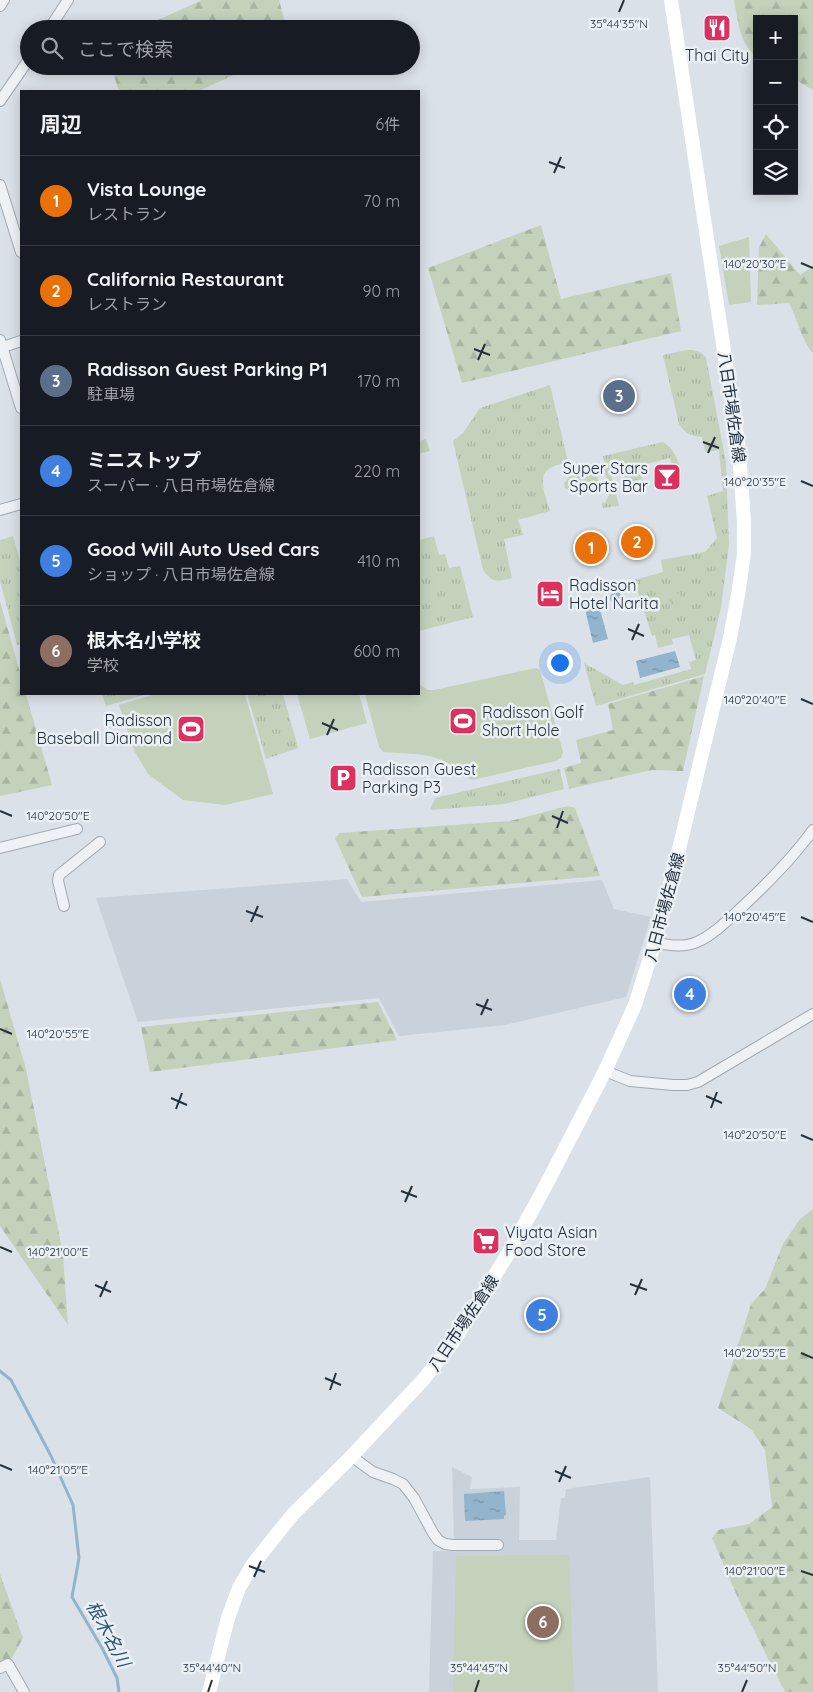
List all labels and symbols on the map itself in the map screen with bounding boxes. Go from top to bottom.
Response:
restaurant icon: Thai City [702,13,732,43]
text: 35°44'35"N [590,16,648,31]
place label: Thai City [685,45,749,65]
text: 140°20'30"E [724,256,787,271]
street label: 八日市場佐倉線 [714,350,750,464]
pin: 3 [603,377,635,415]
place label: Super Stars Sports Bar [563,458,648,496]
bar icon: Super Stars Sports Bar [652,462,682,492]
text: 140°20'35"E [724,474,786,489]
pin: 2 [621,523,653,561]
pin: 1 [575,529,607,567]
place label: Radisson Hotel Narita [569,575,659,613]
hotel icon: Radisson Hotel Narita [535,579,565,609]
your location [547,650,573,676]
text: 140°20'40"E [724,692,787,707]
place label: Radisson Golf Short Hole [482,702,584,740]
sports icon: Radisson Golf Short Hole [448,706,478,736]
place label: Radisson Baseball Diamond [36,710,172,748]
sports icon: Radisson Baseball Diamond [176,714,206,744]
place label: Radisson Guest Parking P3 [362,759,476,797]
parking icon: Radisson Guest Parking P3 [328,763,358,793]
text: 140°20'50"E [27,808,90,823]
street label: 八日市場佐倉線 [640,850,688,964]
text: 140°20'45"E [724,909,786,924]
pin: 4 [674,975,706,1013]
text: 140°20'55"E [27,1026,89,1041]
text: 140°20'50"E [724,1127,787,1142]
place label: Viyata Asian Food Store [505,1222,598,1260]
supermarket icon: Viyata Asian Food Store [471,1226,501,1256]
text: 140°21'00"E [28,1244,89,1259]
street label: 八日市場佐倉線 [423,1271,503,1375]
pin: 5 [526,1296,558,1334]
text: 140°20'55"E [724,1345,786,1360]
text: 140°21'05"E [28,1462,88,1477]
text: 140°21'00"E [725,1563,786,1578]
water label: 根木名川 [81,1597,136,1673]
pin: 6 [527,1603,559,1641]
text: 35°44'40"N [183,1660,241,1675]
text: 35°44'45"N [450,1660,508,1675]
text: 35°44'50"N [718,1660,776,1675]

